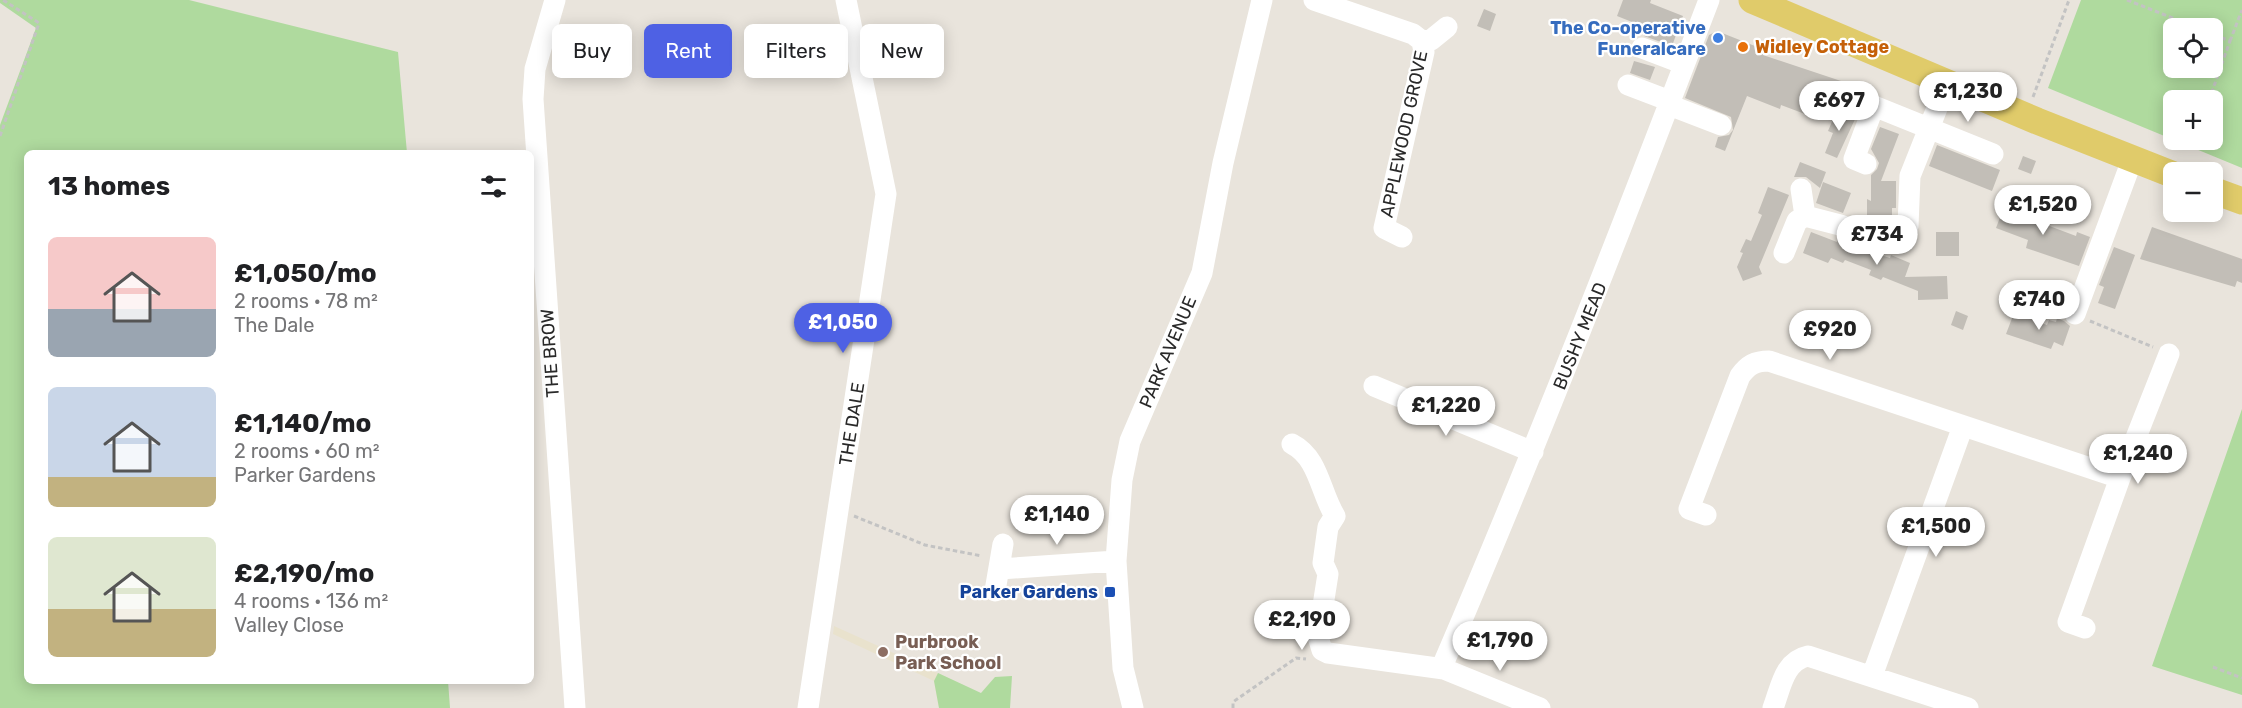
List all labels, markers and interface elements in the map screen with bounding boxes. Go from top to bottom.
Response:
place label: The Co-operative Funeralcare [1550,17,1706,60]
map controls [2163,18,2223,222]
button: locate [2163,18,2223,78]
chip: Buy [552,24,632,78]
chip: Rent [644,24,732,78]
chip: Filters [744,24,848,78]
chip: New [860,24,944,78]
marker: The Co-operative Funeralcare [1711,31,1725,45]
place label: Widley Cottage [1755,36,1889,58]
marker: Widley Cottage [1736,40,1750,54]
street label: APPLEWOOD GROVE [1376,48,1432,220]
pin: £1,230 [1919,72,2017,123]
text: £1,230 [1933,79,2003,103]
pin: £697 [1803,81,1875,132]
text: £697 [1813,88,1865,112]
button: + [2163,90,2223,150]
button: − [2163,162,2223,222]
icon: filters [477,170,510,203]
text: 13 homes [48,171,170,202]
pin: £1,520 [1994,185,2092,236]
text: £1,520 [2008,192,2078,216]
pin: £734 [1841,215,1913,266]
text: £734 [1851,222,1903,246]
text: £1,050/mo [234,258,377,289]
icon: home [96,261,168,333]
street label: BUSHY MEAD [1548,279,1612,393]
pin: £740 [2003,280,2075,331]
text: £740 [2013,287,2065,311]
text: 2 rooms · 78 m² [234,289,378,313]
street label: PARK AVENUE [1135,293,1201,411]
pin: £1,050 [794,303,892,354]
street label: THE BROW [536,308,564,398]
text: £1,050 [808,310,878,334]
pin: £920 [1794,310,1866,361]
text: The Dale [234,313,314,337]
text: £920 [1803,317,1857,341]
street label: THE DALE [835,381,869,467]
pin: £1,220 [1397,386,1495,437]
text: £1,220 [1411,393,1481,417]
text: £1,140/mo [234,408,371,439]
icon: home [96,411,168,483]
pin: £1,240 [2089,434,2187,485]
text: 2 rooms · 60 m² [234,439,380,463]
text: £1,240 [2103,441,2173,465]
text: Parker Gardens [234,463,376,487]
pin: £1,140 [1008,495,1106,546]
text: £1,140 [1024,502,1090,526]
pin: £1,500 [1887,507,1985,558]
text: £1,500 [1901,514,1971,538]
text: £2,190/mo [234,558,374,589]
icon: home [96,561,168,633]
place label: Parker Gardens [960,581,1098,603]
marker: Parker Gardens [1103,585,1117,599]
text: 4 rooms · 136 m² [234,589,388,613]
pin: £2,190 [1253,600,1351,651]
text: £2,190 [1268,607,1336,631]
text: Valley Close [234,613,344,637]
pin: £1,790 [1451,621,1549,672]
text: £1,790 [1466,628,1534,652]
place label: Purbrook Park School [895,631,1001,674]
marker: Purbrook Park School [876,645,890,659]

